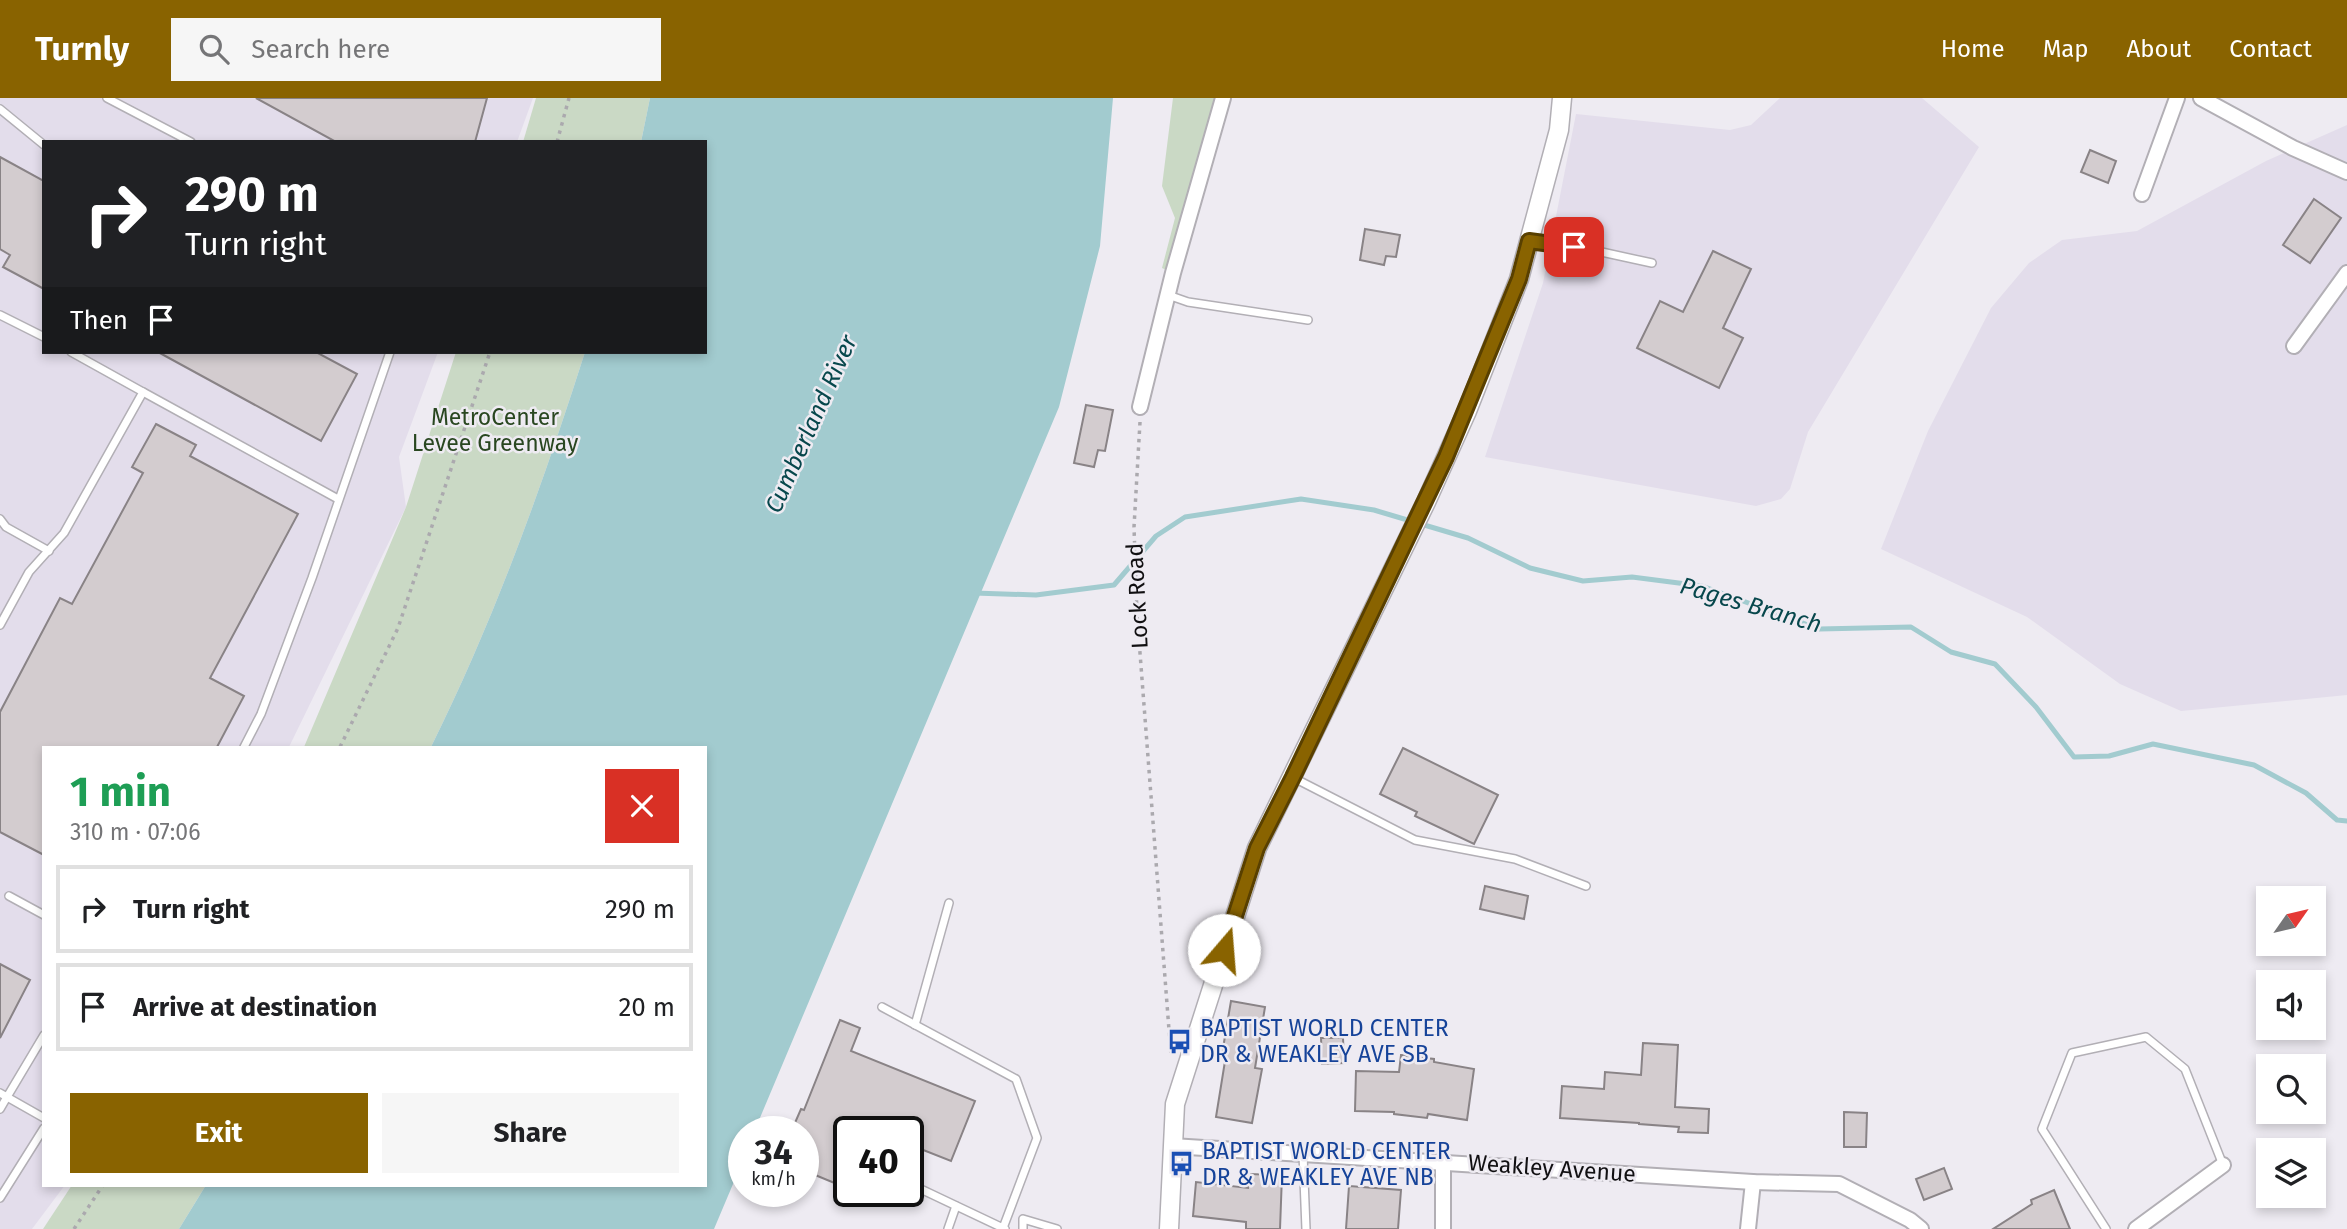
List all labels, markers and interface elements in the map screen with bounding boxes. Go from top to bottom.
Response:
search box [171,18,661,81]
text: Turnly [35,29,129,69]
icon: search [195,30,233,68]
text: Search here [251,34,390,65]
text: Home [1941,35,2005,63]
text: Map [2043,35,2089,63]
text: About [2127,35,2191,63]
text: Contact [2229,35,2312,63]
text: 290 m [185,165,319,224]
icon: right [70,168,161,259]
pin [1544,217,1604,277]
text: Turn right [185,225,327,263]
icon: arrive [1555,228,1593,266]
icon: arrive [142,301,180,339]
text: Then [70,305,128,336]
water label: Cumberland River [759,330,863,517]
park label: MetroCenter Levee Greenway [412,403,579,457]
street label: Lock Road [1120,542,1154,650]
water label: Pages Branch [1677,571,1825,639]
text: 1 min [70,767,171,817]
button: close [605,769,679,843]
text: 310 m · 07:06 [70,818,200,846]
north arrow [2256,886,2326,956]
map controls [2256,886,2326,1208]
icon: right [74,890,112,928]
text: Turn right [133,894,250,925]
text: 290 m [605,894,675,925]
position arrow [1187,913,1261,987]
button: sound [2256,970,2326,1040]
icon: arrive [74,988,112,1026]
text: Arrive at destination [133,992,377,1023]
text: 20 m [618,992,675,1023]
place label: BAPTIST WORLD CENTER DR & WEAKLEY AVE SB [1200,1014,1449,1068]
bus stop icon: BAPTIST WORLD CENTER DR & WEAKLEY AVE SB [1166,1027,1194,1055]
button: search [2256,1054,2326,1124]
button: Exit [70,1093,368,1173]
button: Share [382,1093,679,1173]
speed limit sign: 40 [833,1116,924,1207]
text: 34 [755,1131,792,1173]
place label: BAPTIST WORLD CENTER DR & WEAKLEY AVE NB [1202,1137,1451,1191]
button: layers [2256,1138,2326,1208]
street label: Weakley Avenue [1467,1148,1637,1188]
bus stop icon: BAPTIST WORLD CENTER DR & WEAKLEY AVE NB [1168,1150,1196,1178]
text: km/h [751,1168,796,1190]

